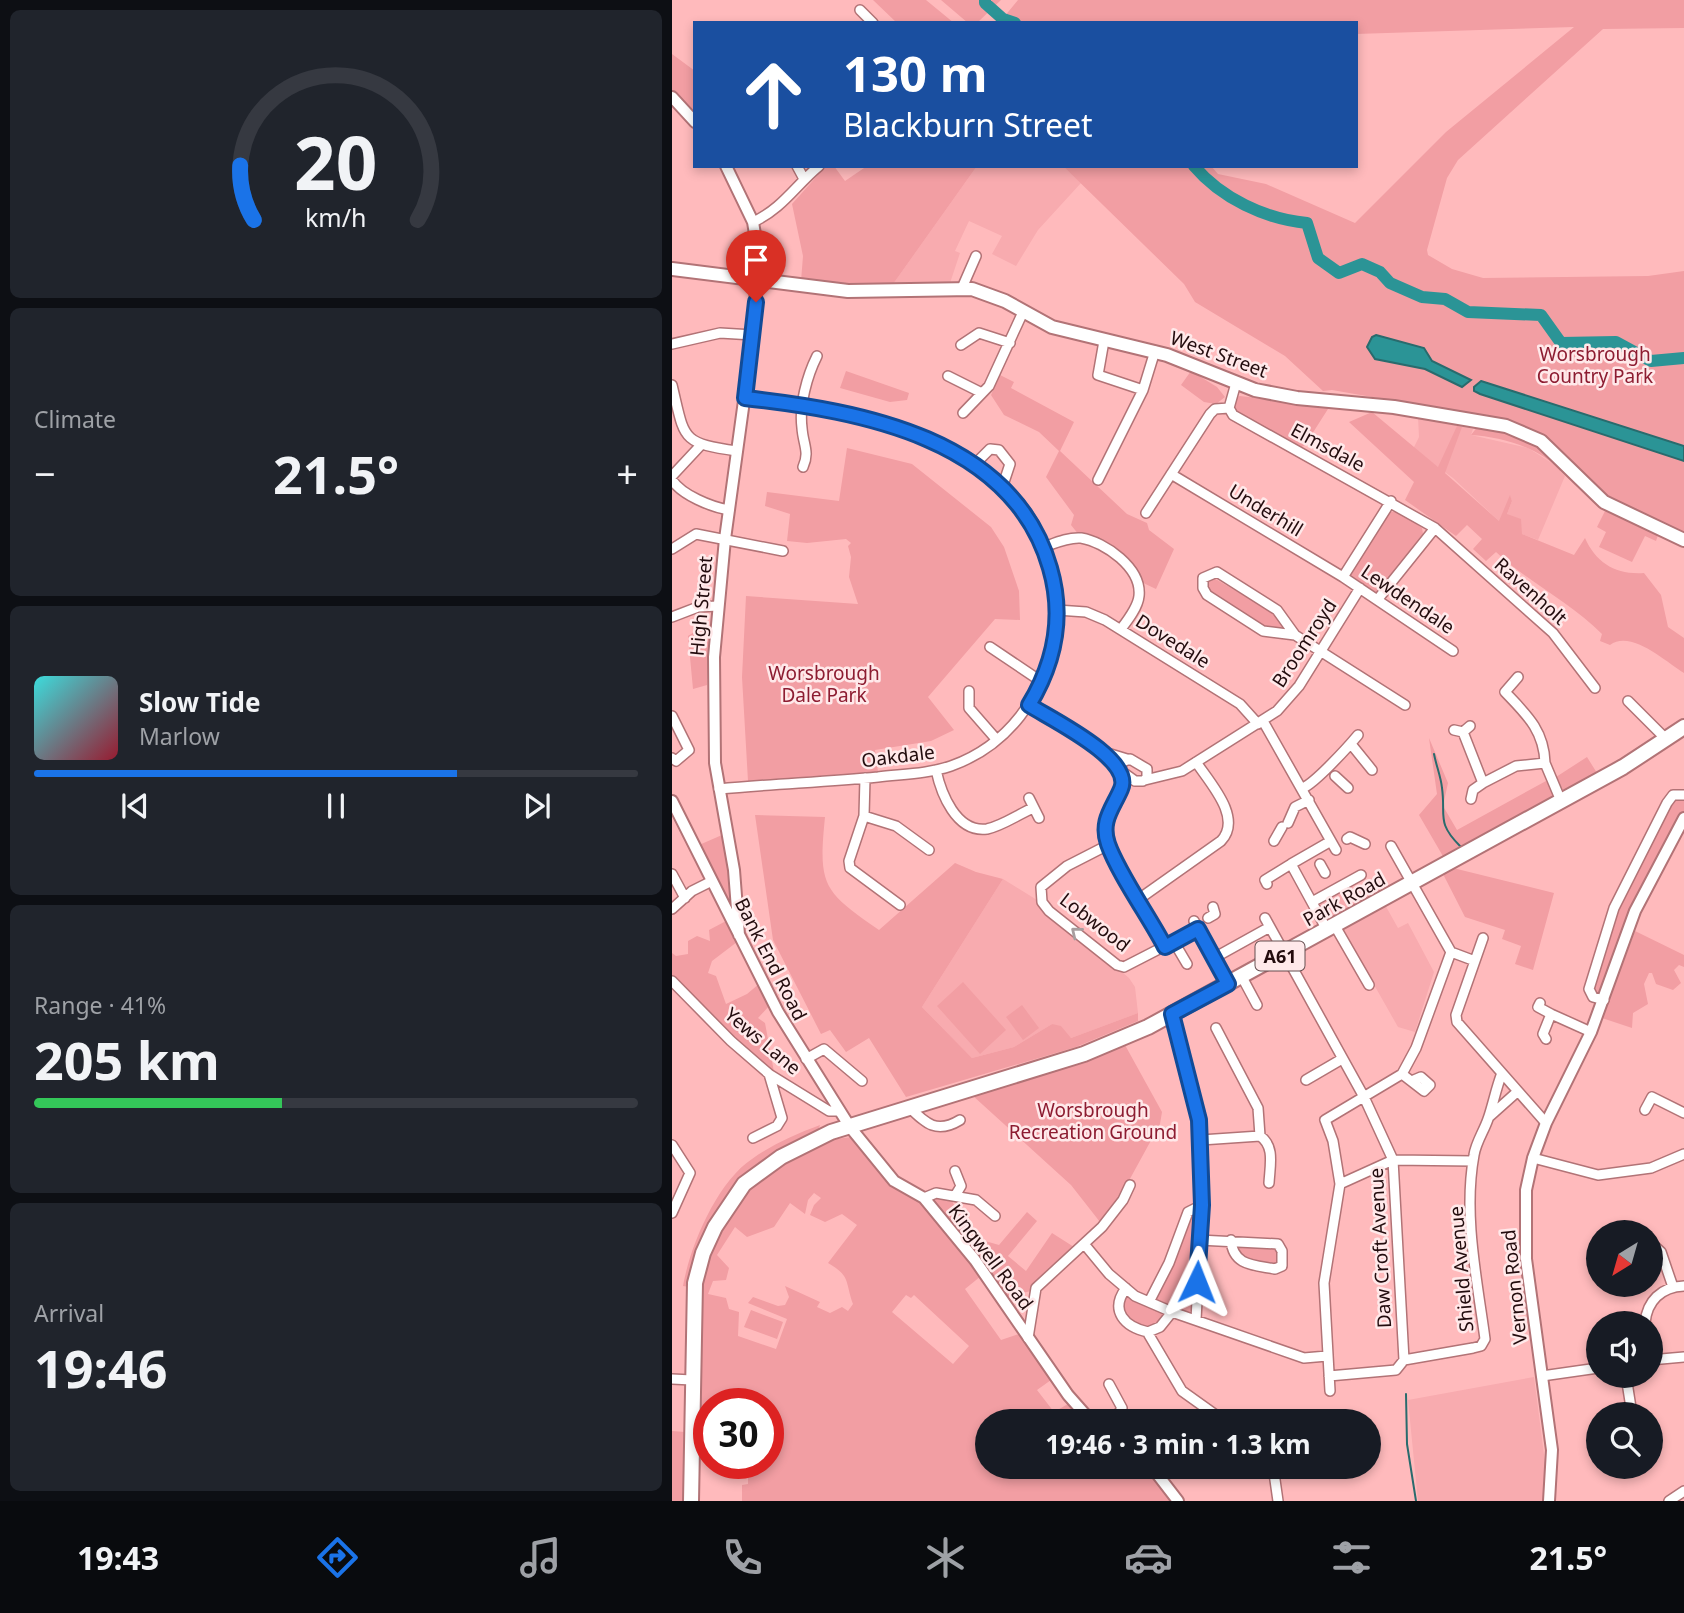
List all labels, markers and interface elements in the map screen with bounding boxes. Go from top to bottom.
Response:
text: 130 m [843,40,988,106]
icon: ahead [728,49,819,140]
text: Blackburn Street [843,103,1093,146]
text: 20 [294,112,378,211]
text: km/h [305,200,367,234]
pin [726,230,786,302]
icon: arrive [737,241,775,279]
street label: West Street [1167,324,1271,384]
park label: Worsbrough Country Park [1537,341,1653,389]
text: Climate [34,403,116,435]
street label: Elmsdale [1286,417,1370,477]
text: 21.5° [273,438,399,509]
text: − [34,447,56,499]
text: + [616,447,638,499]
street label: Underhill [1224,478,1308,542]
street label: Ravenholt [1489,551,1573,631]
street label: High Street [684,555,718,657]
street label: Lewdendale [1356,558,1460,640]
street label: Broomroyd [1266,594,1342,692]
street label: Dovedale [1131,608,1215,674]
park label: Worsbrough Dale Park [768,660,880,708]
text: Slow Tide [139,684,261,720]
text: Marlow [139,720,220,752]
street label: Oakdale [860,739,936,773]
icon: previous [116,787,154,825]
icon: pause [317,787,355,825]
icon: next [518,787,556,825]
street label: Park Road [1298,866,1390,932]
street label: Lobwood [1055,886,1135,958]
street label: Bank End Road [729,893,813,1025]
one-way arrow [1071,928,1084,940]
road number: A61 [1256,942,1304,971]
text: Range · 41% [34,989,166,1021]
street label: Yews Lane [719,1001,807,1081]
text: 205 km [34,1024,220,1095]
park label: Worsbrough Recreation Ground [1009,1097,1177,1145]
street label: Daw Croft Avenue [1363,1167,1397,1329]
street label: Kingwell Road [943,1199,1039,1315]
street label: Shield Avenue [1443,1205,1479,1333]
north arrow [1586,1220,1662,1297]
map controls [1586,1220,1663,1479]
street label: Vernon Road [1495,1228,1533,1346]
position arrow [1160,1245,1234,1319]
text: Arrival [34,1297,104,1329]
button: sound [1586,1311,1663,1388]
text: 19:46 [34,1332,168,1403]
speed limit sign: 30 [693,1388,784,1479]
button: search [1586,1402,1663,1479]
text: 19:46 · 3 min · 1.3 km [1045,1426,1311,1462]
icon: directions [313,1533,362,1582]
icon: music [516,1533,565,1582]
icon: phone [718,1533,767,1582]
icon: climate [921,1533,970,1582]
icon: car [1124,1533,1173,1582]
icon: filters [1327,1533,1376,1582]
text: 19:43 [77,1536,159,1579]
text: 21.5° [1530,1536,1607,1579]

